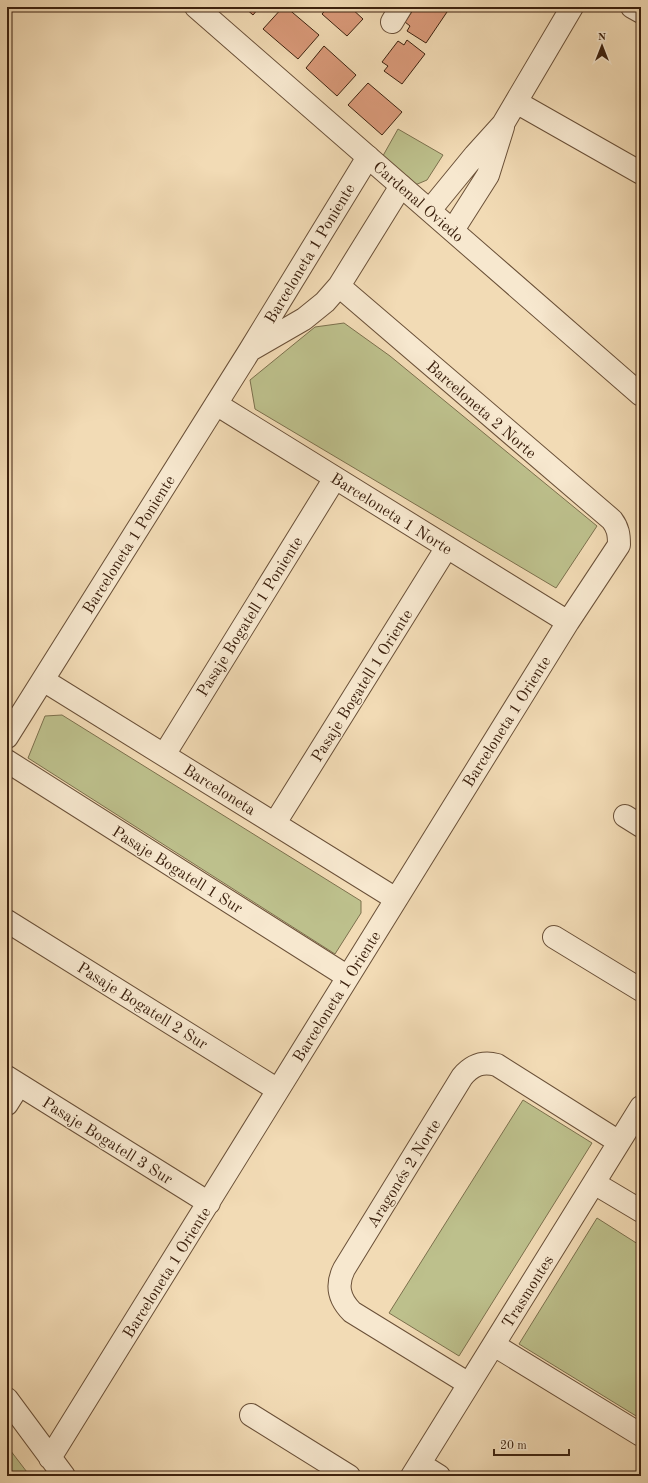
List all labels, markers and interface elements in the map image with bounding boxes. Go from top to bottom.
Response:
north arrow [582,26,622,66]
text: N [598,32,607,43]
street label: Cardenal Oviedo [369,159,466,246]
street label: Barceloneta 1 Poniente [263,181,359,327]
street label: Barceloneta 2 Norte [423,359,539,462]
street label: Barceloneta 1 Norte [327,471,454,558]
street label: Barceloneta 1 Poniente [81,473,179,617]
street label: Pasaje Bogatell 1 Poniente [195,534,307,700]
street label: Pasaje Bogatell 1 Oriente [309,607,416,765]
street label: Barceloneta 1 Oriente [461,654,554,790]
street label: Barceloneta [180,762,258,819]
street label: Pasaje Bogatell 1 Sur [109,824,245,918]
street label: Barceloneta 1 Oriente [291,929,384,1065]
street label: Pasaje Bogatell 2 Sur [74,960,210,1054]
street label: Pasaje Bogatell 3 Sur [39,1095,175,1189]
street label: Aragonés 2 Norte [365,1117,444,1231]
street label: Barceloneta 1 Oriente [121,1205,214,1341]
street label: Trasmontes [500,1253,557,1331]
scale bar [494,1431,569,1457]
text: 20 m [500,1440,527,1452]

